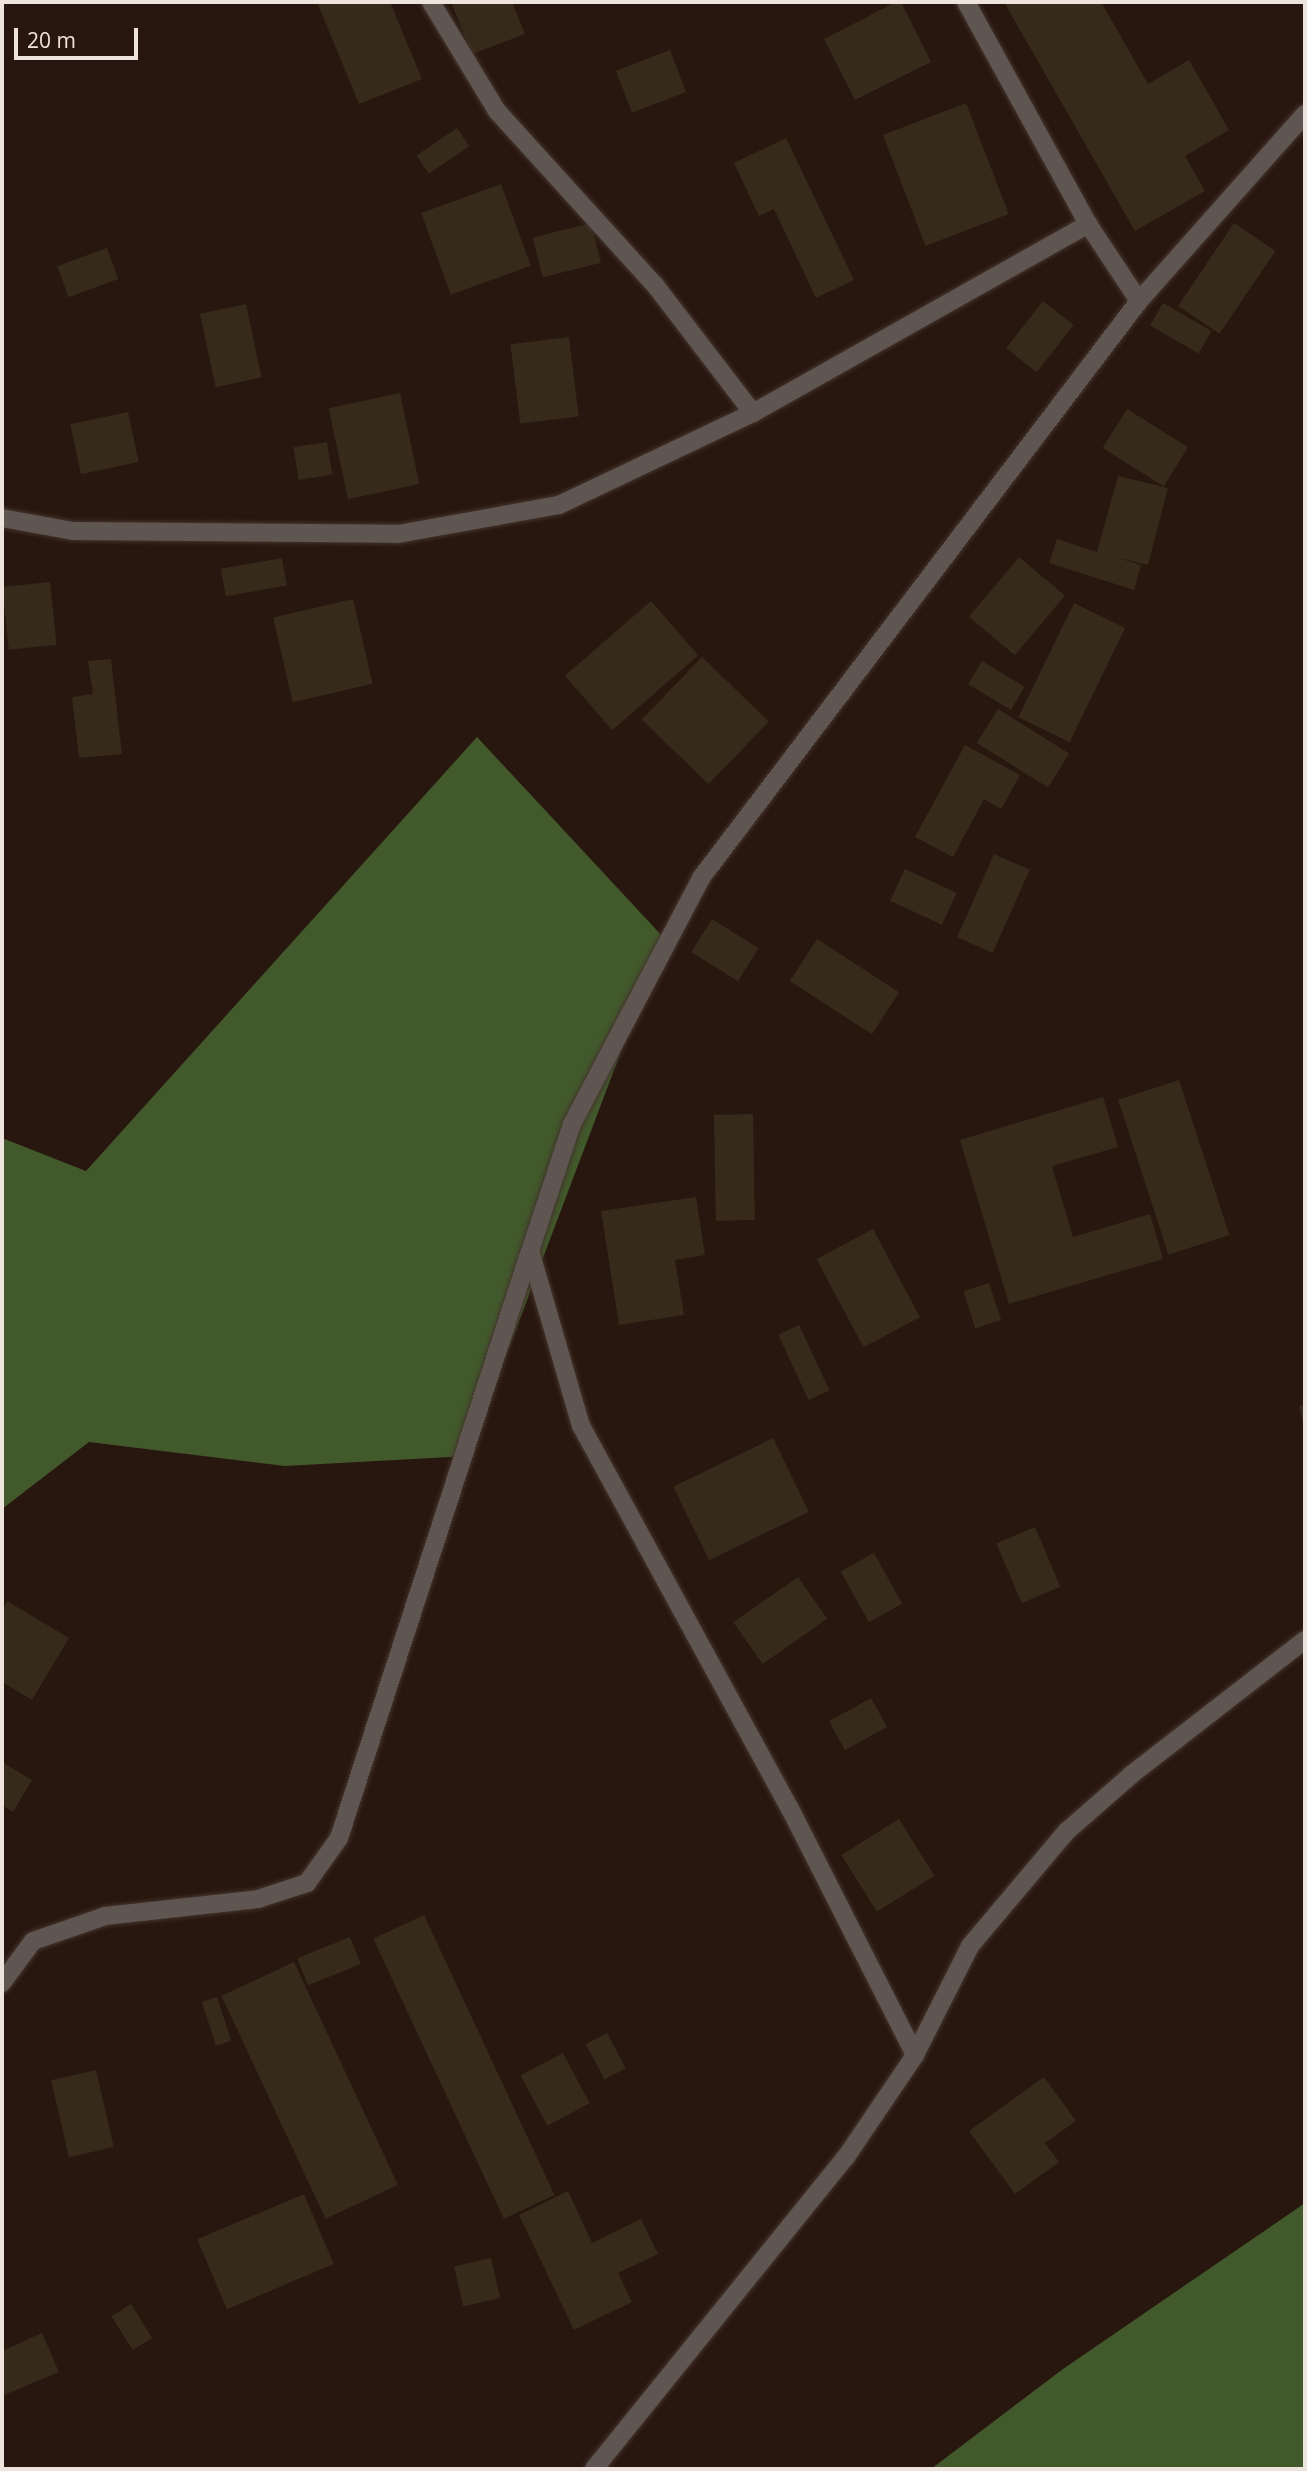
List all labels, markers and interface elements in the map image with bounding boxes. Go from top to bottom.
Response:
scale bar [18,14,142,58]
text: 20 m [27,26,76,54]

